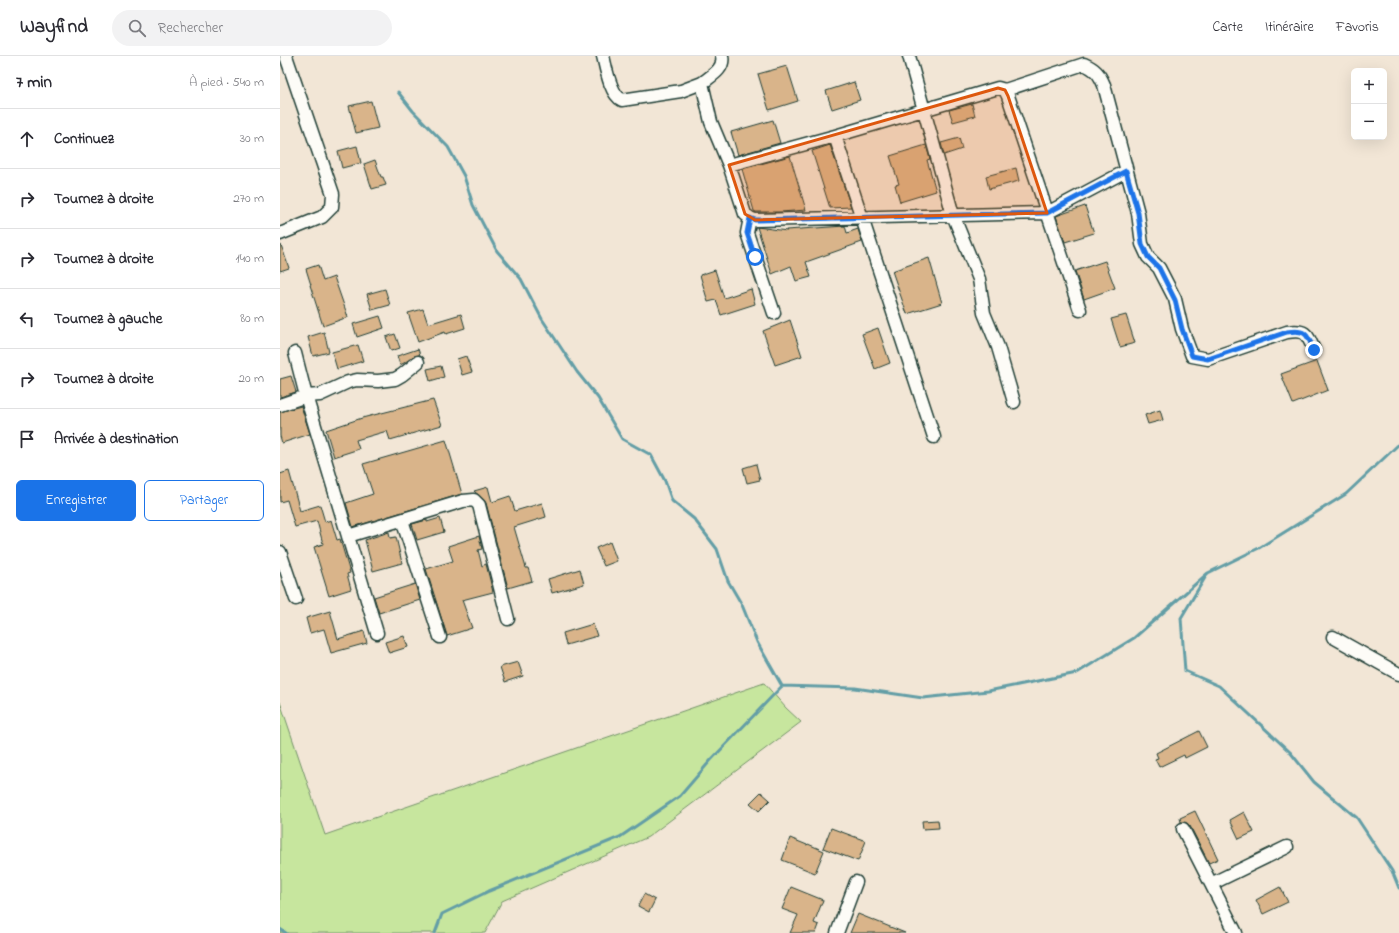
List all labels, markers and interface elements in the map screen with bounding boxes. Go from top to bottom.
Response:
search box [112,10,392,46]
text: Wayfind [20,14,88,41]
icon: search [126,17,148,39]
text: Rechercher [158,17,223,39]
text: Carte [1212,17,1243,38]
text: Itinéraire [1265,17,1314,38]
text: Favoris [1336,17,1379,38]
map controls [1351,68,1387,140]
button: + [1351,68,1387,104]
text: 7 min [16,70,52,95]
text: À pied · 540 m [189,73,264,92]
button: − [1351,104,1387,140]
icon: ahead [16,128,38,150]
text: Continuez [54,128,114,150]
text: 30 m [240,129,264,148]
icon: right [16,188,38,210]
text: Tournez à droite [54,188,154,210]
text: 270 m [233,189,264,208]
icon: right [16,248,38,270]
text: Tournez à droite [54,248,154,270]
route start [746,248,764,266]
text: 140 m [236,249,264,268]
icon: left [16,308,38,330]
text: Tournez à gauche [54,308,162,330]
text: 80 m [240,309,264,328]
route end [1305,341,1323,359]
icon: right [16,368,38,390]
text: Tournez à droite [54,368,154,390]
text: 20 m [239,369,264,388]
icon: arrive [16,428,38,450]
text: Arrivée à destination [54,428,179,450]
button: Enregistrer [16,480,136,521]
button: Partager [144,480,264,521]

